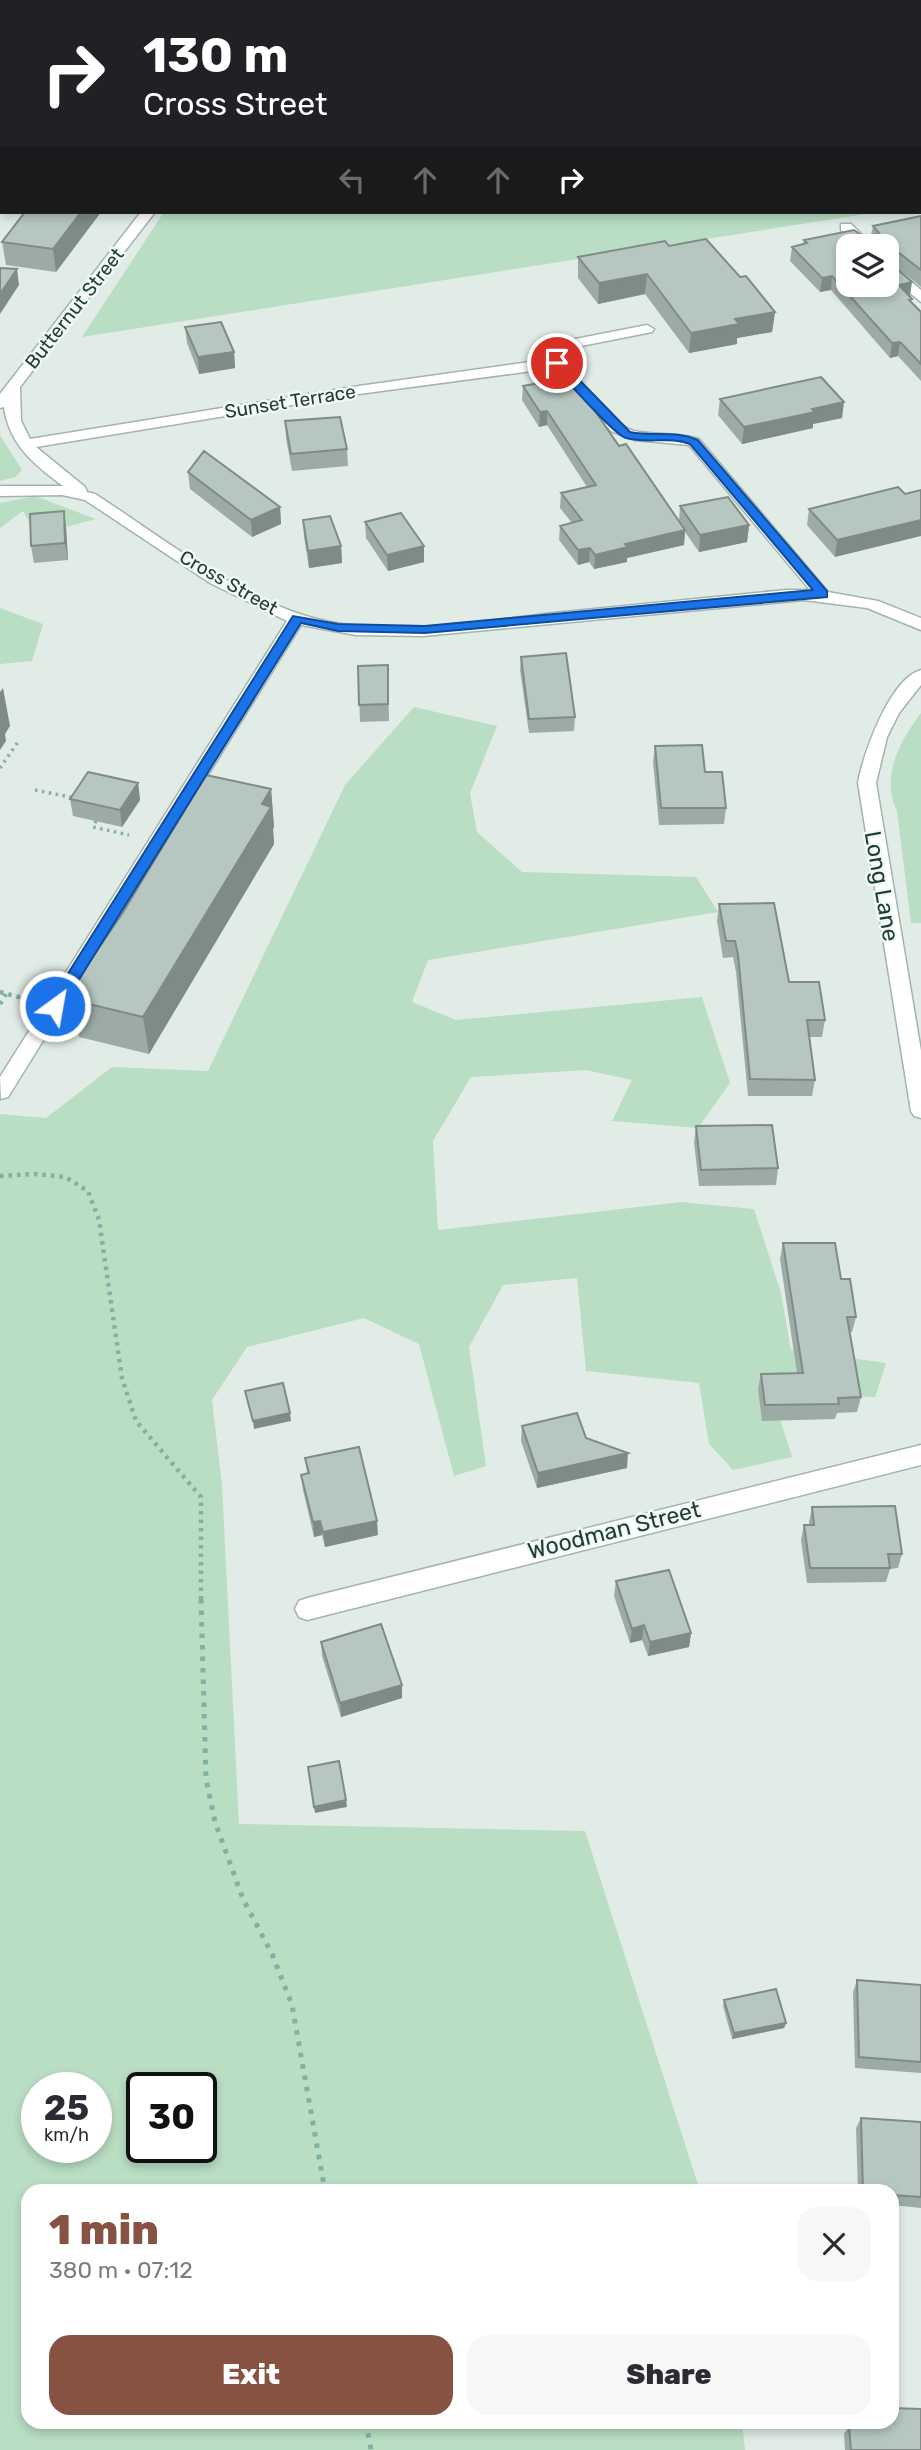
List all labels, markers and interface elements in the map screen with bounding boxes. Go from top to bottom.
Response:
text: 130 m [143,26,288,84]
icon: right [28,28,119,119]
text: Cross Street [143,85,328,123]
icon: left [333,161,371,199]
icon: ahead [406,161,444,199]
icon: ahead [479,161,517,199]
icon: right [552,161,590,199]
map controls [836,234,899,297]
button: layers [836,234,899,297]
street label: Butternut Street [20,243,129,373]
pin [527,333,587,393]
icon: arrive [538,344,576,382]
street label: Sunset Terrace [223,380,357,423]
street label: Cross Street [176,545,282,620]
street label: Long Lane [859,829,905,943]
position arrow [18,969,92,1043]
street label: Woodman Street [525,1495,703,1565]
speed limit sign: 30 [126,2072,217,2163]
text: 25 [44,2087,89,2129]
text: km/h [44,2124,89,2146]
text: 1 min [49,2205,159,2255]
button: close [797,2207,871,2281]
text: 380 m · 07:12 [49,2256,193,2284]
button: Exit [49,2335,453,2415]
button: Share [467,2335,871,2415]

